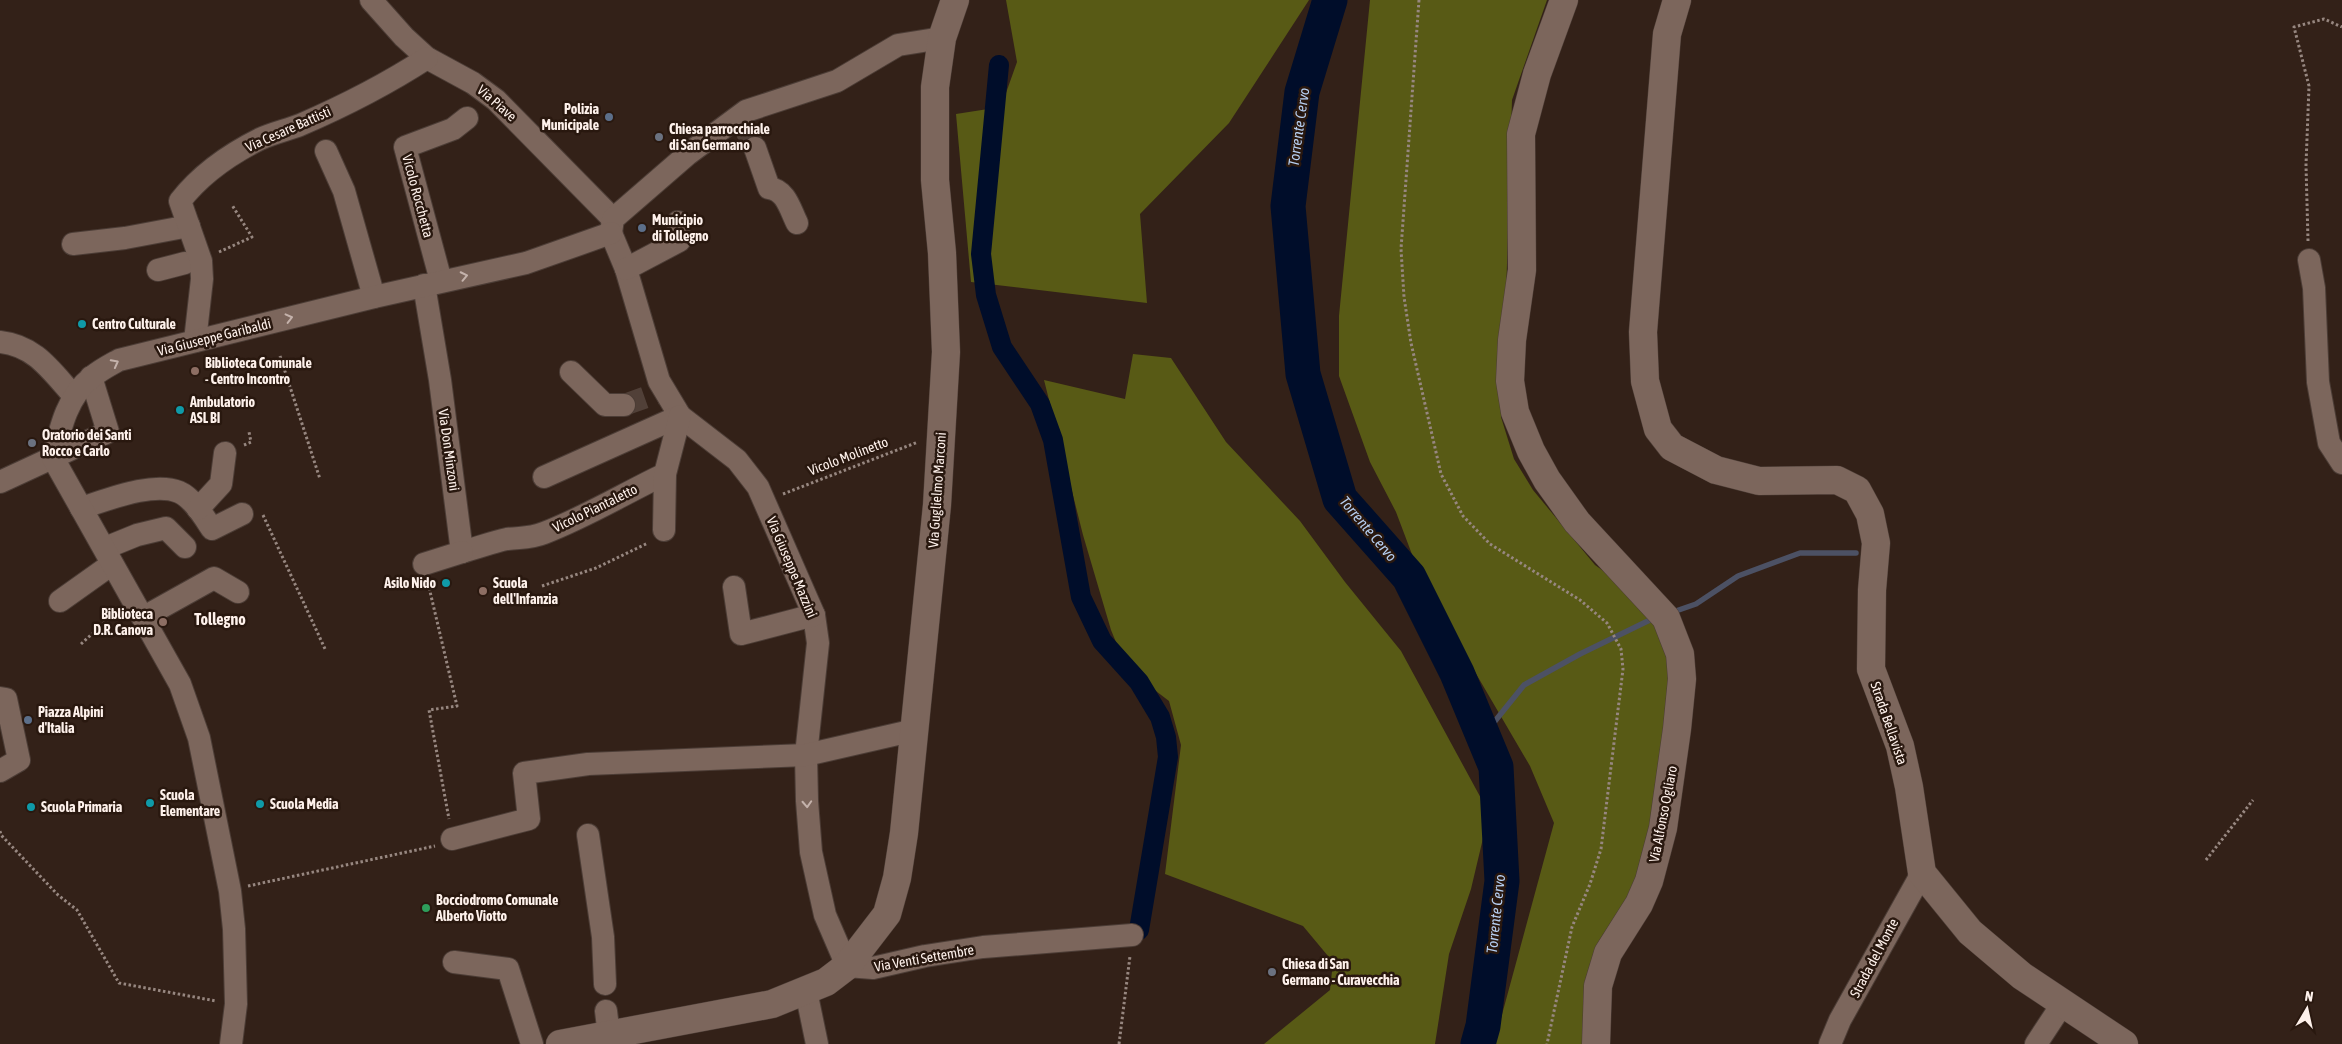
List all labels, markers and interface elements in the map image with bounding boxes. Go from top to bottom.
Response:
street label: Via Piave [474,82,520,124]
water label: Torrente Cervo [1285,86,1312,167]
place label: Polizia Municipale [541,101,599,133]
street label: Via Cesare Battisti [243,103,333,155]
marker: Polizia Municipale [603,111,615,123]
place label: Chiesa parrocchiale di San Germano [669,121,770,153]
marker: Chiesa parrocchiale di San Germano [653,131,665,143]
street label: Vicolo Rocchetta [399,153,437,239]
place label: Municipio di Tollegno [652,212,709,244]
marker: Municipio di Tollegno [636,222,648,234]
one-way arrow [460,271,468,282]
one-way arrow [284,313,293,324]
street label: Via Giuseppe Garibaldi [155,315,273,359]
place label: Centro Culturale [92,316,176,332]
marker: Centro Culturale [76,318,88,330]
place label: Biblioteca Comunale - Centro Incontro [205,355,312,387]
one-way arrow [110,359,119,369]
marker: Biblioteca Comunale - Centro Incontro [189,365,201,377]
place label: Ambulatorio ASL BI [189,394,255,426]
marker: Ambulatorio ASL BI [174,404,186,416]
street label: Via Don Minzoni [435,408,463,492]
place label: Oratorio dei Santi Rocco e Carlo [42,427,131,459]
street label: Via Guglielmo Marconi [925,432,949,548]
street label: Vicolo Molinetto [806,433,890,479]
marker: Oratorio dei Santi Rocco e Carlo [26,437,38,449]
street label: Vicolo Piantaletto [550,481,640,535]
water label: Torrente Cervo [1336,493,1400,565]
street label: Via Giuseppe Mazzini [764,514,820,620]
place label: Asilo Nido [383,575,436,591]
place label: Scuola dell'Infanzia [493,575,558,607]
marker: Asilo Nido [440,577,452,589]
marker: Scuola dell'Infanzia [477,585,489,597]
place label: Biblioteca D.R. Canova [93,606,153,638]
district label: Tollegno [194,610,246,628]
marker: Biblioteca D.R. Canova [157,616,169,628]
street label: Strada Bellavista [1867,679,1911,767]
place label: Piazza Alpini d'Italia [38,704,103,736]
marker: Piazza Alpini d'Italia [22,714,34,726]
street label: Via Alfonso Ogliaro [1646,764,1680,864]
place label: Scuola Elementare [160,787,220,819]
place label: Scuola Media [270,796,339,812]
marker: Scuola Elementare [144,797,156,809]
marker: Scuola Media [254,798,266,810]
place label: Scuola Primaria [41,799,123,815]
one-way arrow [802,800,813,808]
marker: Scuola Primaria [25,801,37,813]
water label: Torrente Cervo [1483,874,1508,954]
place label: Bocciodromo Comunale Alberto Viotto [435,892,558,924]
marker: Bocciodromo Comunale Alberto Viotto [420,902,432,914]
street label: Strada del Monte [1847,916,1901,1000]
street label: Via Venti Settembre [873,941,975,975]
place label: Chiesa di San Germano - Curavecchia [1282,956,1400,988]
marker: Chiesa di San Germano - Curavecchia [1266,966,1278,978]
north arrow [2282,984,2332,1034]
text: N [2304,988,2314,1005]

